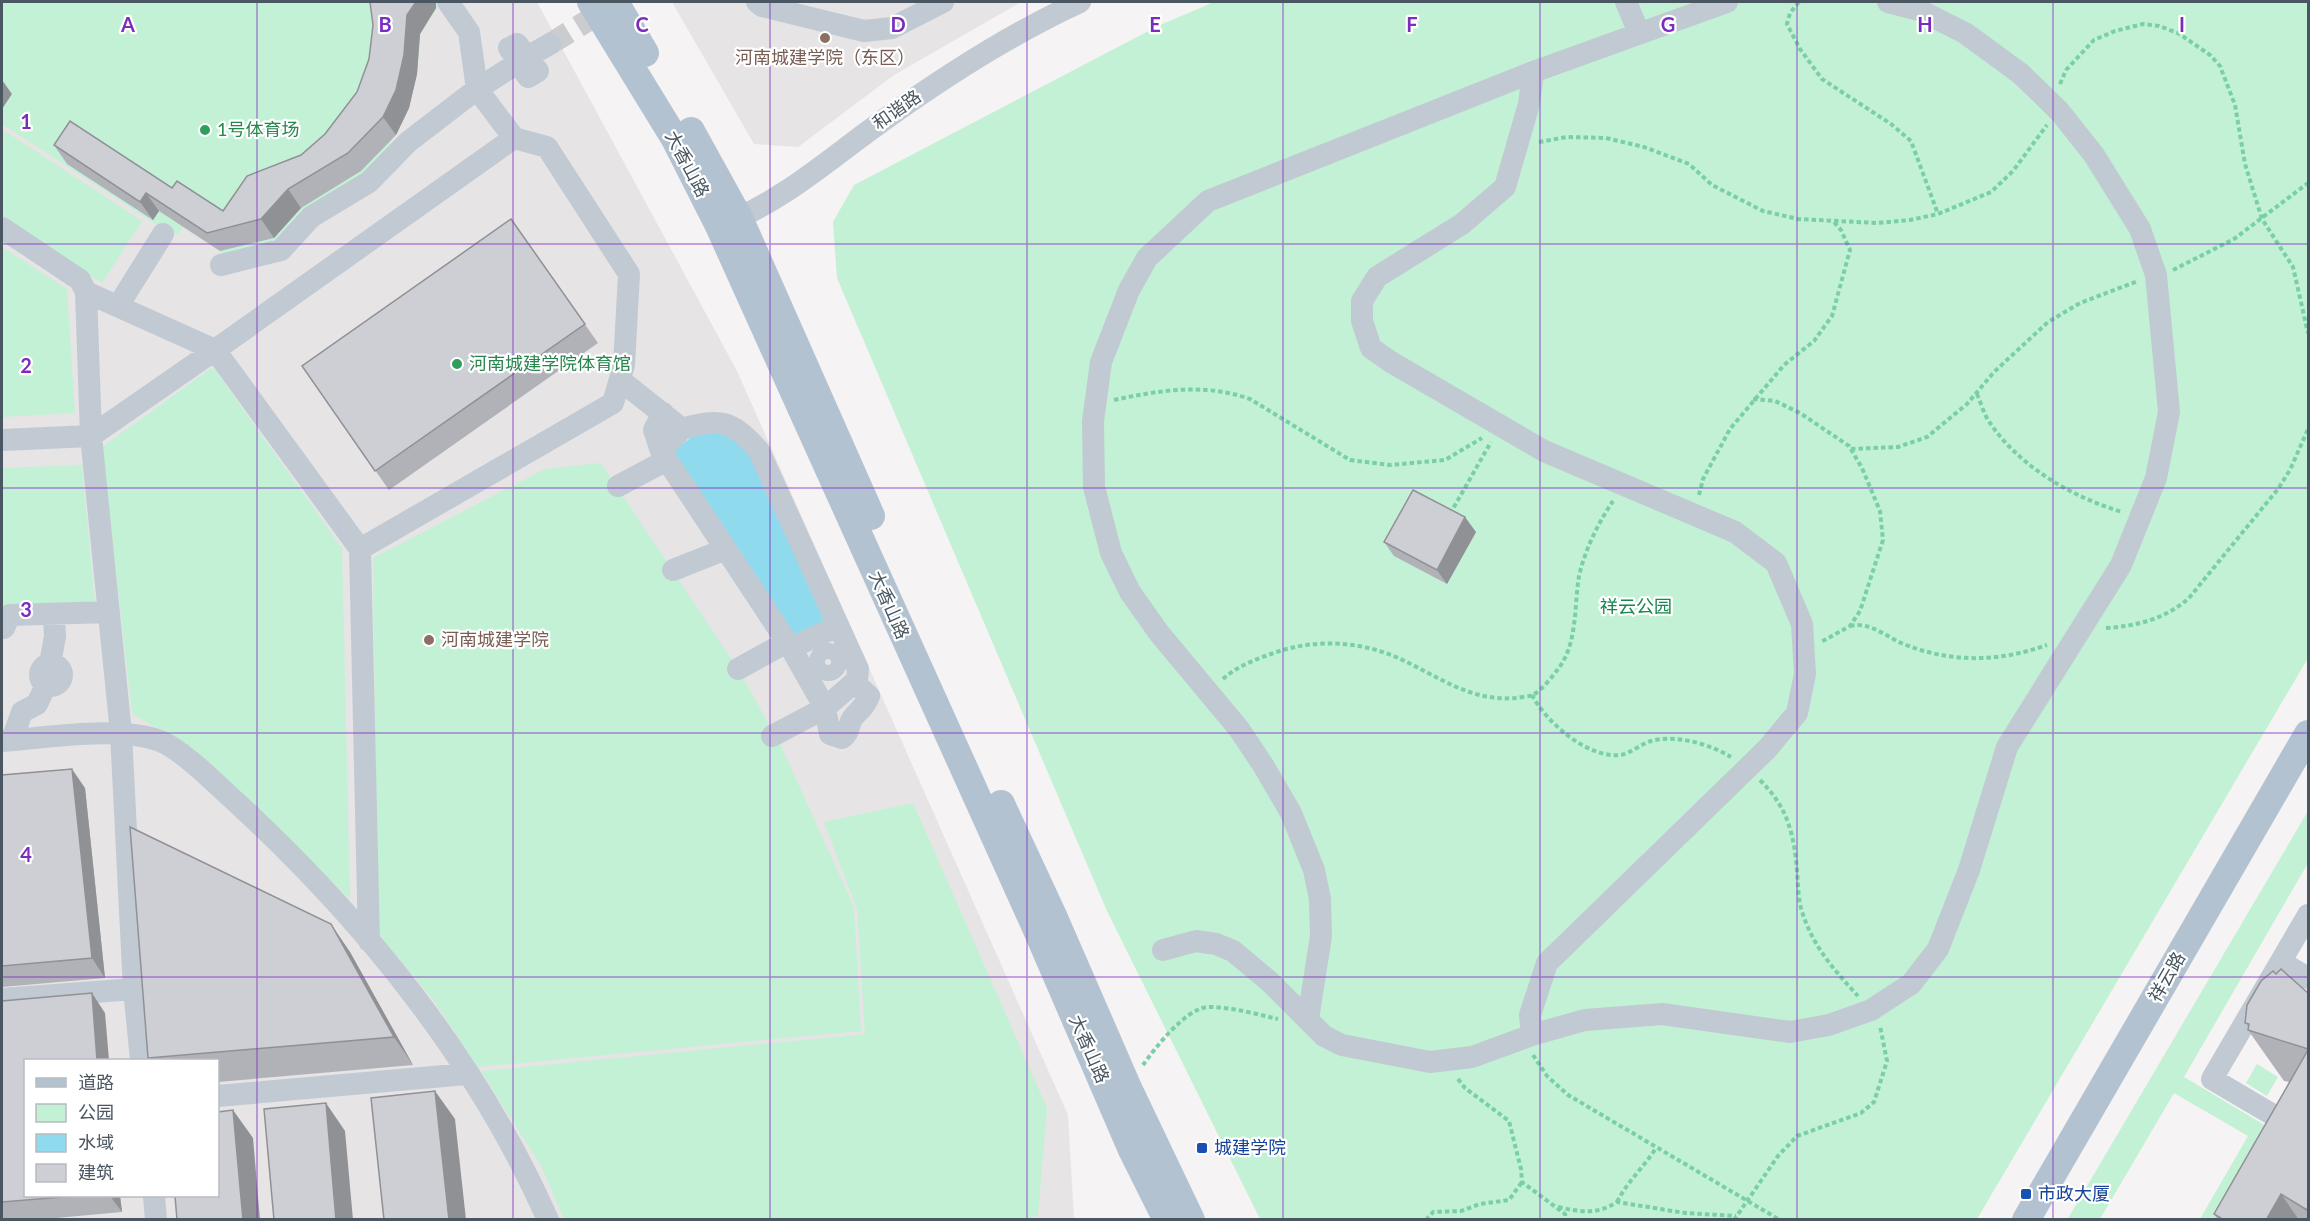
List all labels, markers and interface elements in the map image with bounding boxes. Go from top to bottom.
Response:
text: A [120,12,135,36]
text: B [378,12,392,36]
text: C [635,12,649,36]
text: D [890,12,906,36]
text: E [1149,12,1161,36]
text: F [1406,12,1418,36]
text: G [1661,12,1675,36]
text: H [1917,12,1933,36]
text: I [2179,12,2185,36]
marker: 河南城建学院（东区） [818,31,832,45]
place label: 河南城建学院（东区） [735,46,915,68]
street label: 和谐路 [868,85,925,134]
text: 1 [20,109,32,133]
place label: 1号体育场 [217,118,299,140]
marker: 1号体育场 [198,123,212,137]
street label: 大香山路 [661,127,714,200]
place label: 河南城建学院体育馆 [469,352,631,374]
text: 2 [20,353,32,377]
marker: 河南城建学院体育馆 [450,357,464,371]
street label: 大香山路 [865,567,915,642]
park label: 祥云公园 [1600,595,1672,617]
text: 3 [20,597,32,621]
place label: 河南城建学院 [441,628,549,650]
marker: 河南城建学院 [422,633,436,647]
text: 4 [20,842,32,866]
street label: 祥云路 [2143,948,2189,1005]
street label: 大香山路 [1065,1011,1115,1086]
legend [24,1059,219,1197]
text: 道路 [78,1071,114,1093]
text: 公园 [78,1101,114,1123]
text: 水域 [78,1131,114,1153]
place label: 城建学院 [1214,1136,1286,1158]
marker: 城建学院 [1195,1141,1209,1155]
text: 建筑 [78,1161,114,1183]
place label: 市政大厦 [2038,1182,2110,1204]
marker: 市政大厦 [2019,1187,2033,1201]

